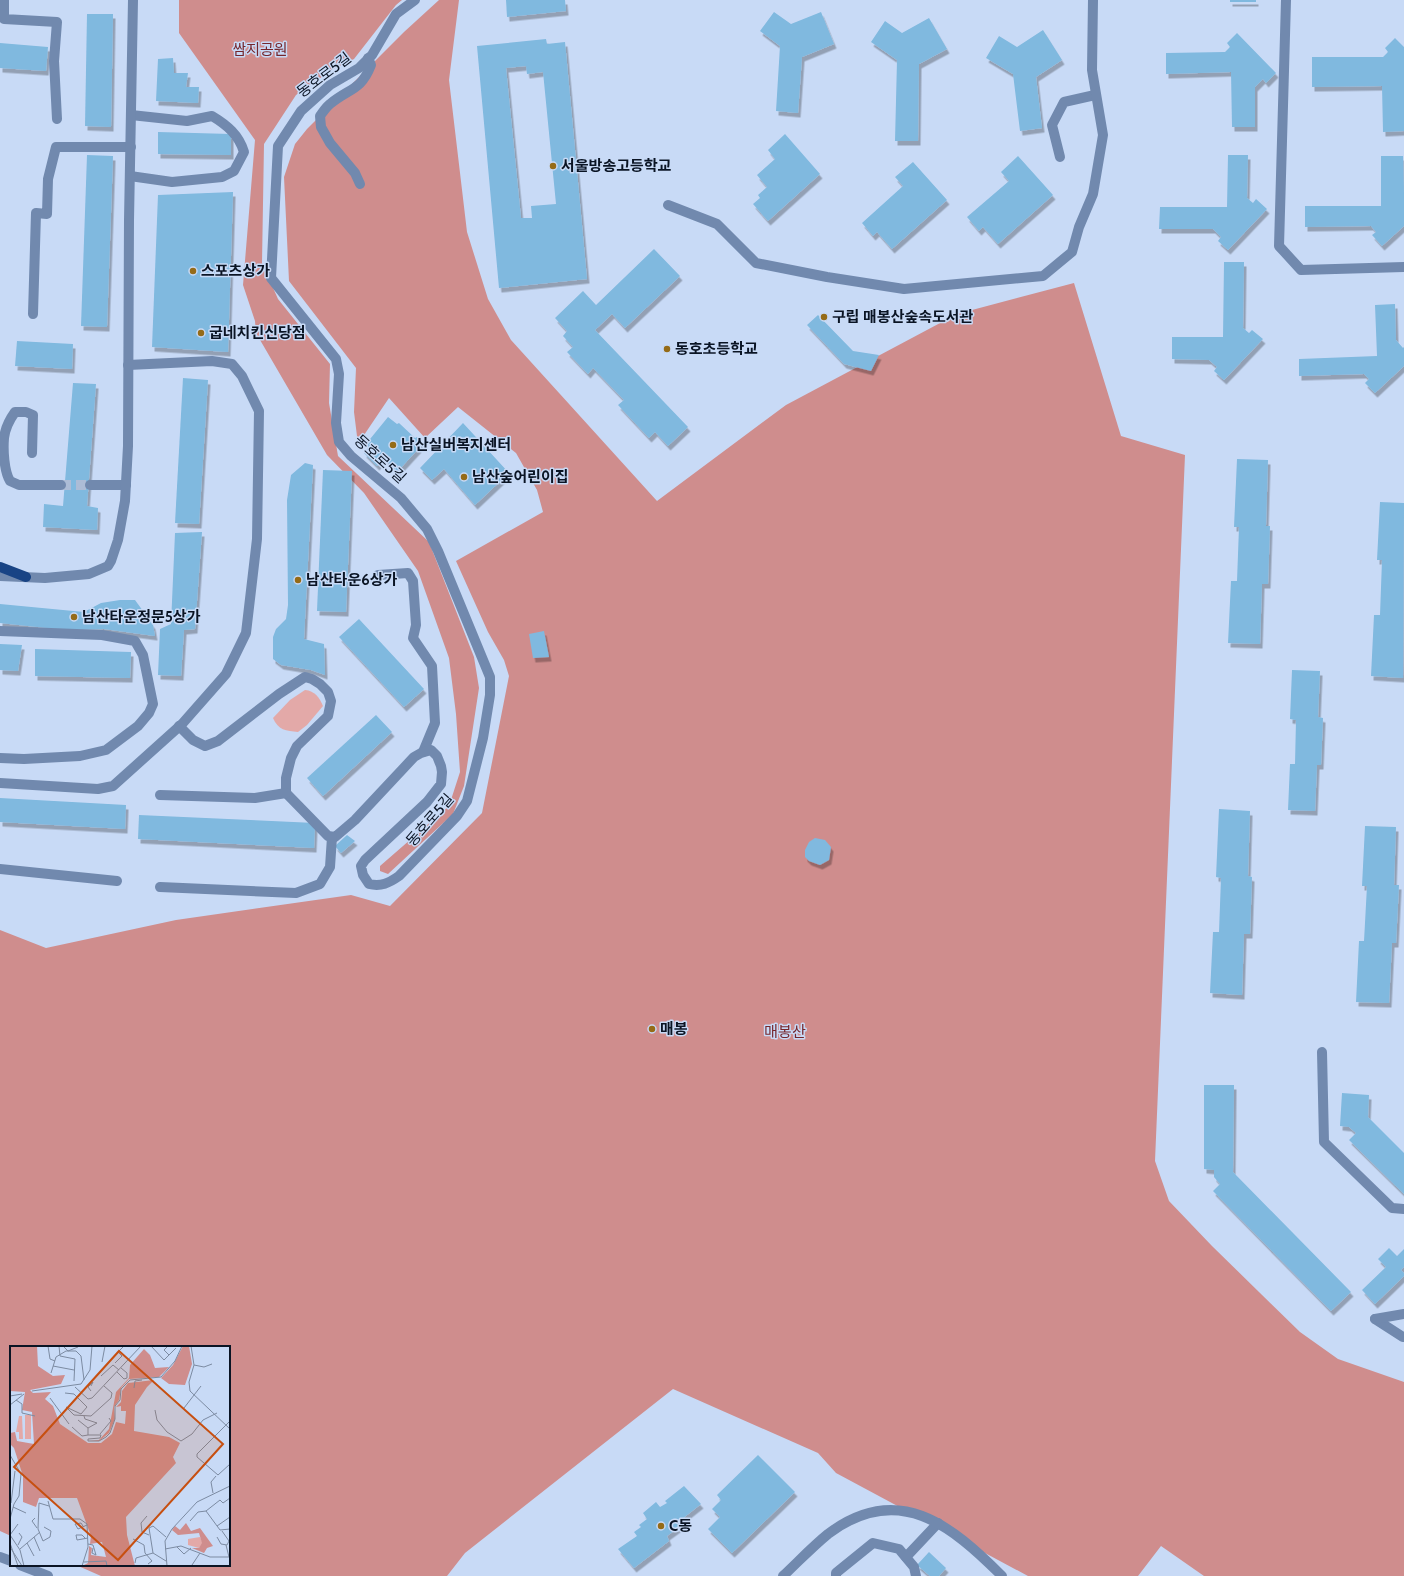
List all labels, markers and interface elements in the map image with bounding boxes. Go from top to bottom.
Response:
park label: 쌈지공원 [232,41,288,59]
street label: 동호로5길 [293,49,355,101]
place label: 서울방송고등학교 [561,157,672,175]
marker: 서울방송고등학교 [548,161,558,171]
place label: 스포츠상가 [201,262,270,280]
marker: 스포츠상가 [188,266,198,276]
place label: 구립 매봉산숲속도서관 [832,308,974,326]
marker: 구립 매봉산숲속도서관 [819,312,829,322]
place label: 굽네치킨신당점 [209,324,306,342]
marker: 굽네치킨신당점 [196,328,206,338]
place label: 동호초등학교 [675,340,758,358]
marker: 동호초등학교 [662,344,672,354]
street label: 동호로5길 [350,431,410,487]
place label: 남산실버복지센터 [401,436,511,454]
marker: 남산실버복지센터 [388,440,398,450]
place label: 남산숲어린이집 [472,468,569,486]
marker: 남산숲어린이집 [459,472,469,482]
place label: 남산타운6상가 [306,571,397,589]
marker: 남산타운6상가 [293,575,303,585]
place label: 남산타운정문5상가 [82,608,201,626]
marker: 남산타운정문5상가 [69,612,79,622]
street label: 동호로5길 [402,790,458,850]
place label: 매봉 [660,1020,688,1038]
park label: 매봉산 [764,1023,806,1041]
marker: 매봉 [647,1024,657,1034]
inset map [10,1346,230,1566]
place label: C동 [669,1517,692,1535]
marker: C동 [656,1521,666,1531]

